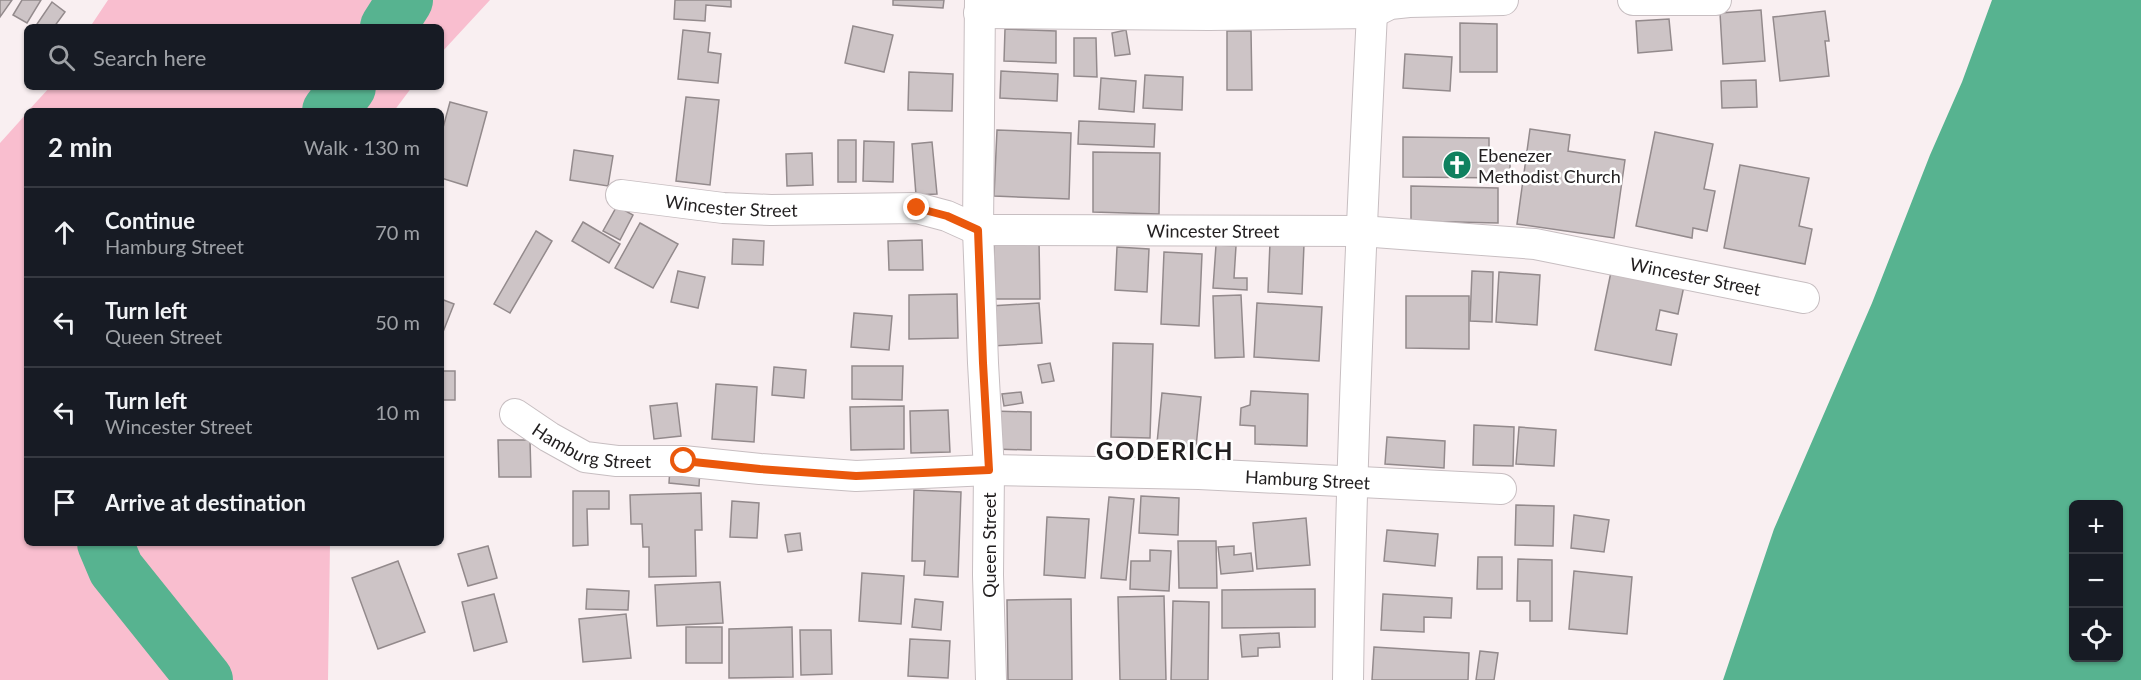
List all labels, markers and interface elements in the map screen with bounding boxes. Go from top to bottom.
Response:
search box [24,24,444,90]
icon: search [45,41,78,74]
text: Search here [93,44,206,71]
text: 2 min [48,131,112,163]
text: Walk · 130 m [304,135,420,159]
place label: Ebenezer Methodist Church [1478,144,1621,187]
church icon: Ebenezer Methodist Church [1441,149,1473,181]
street label: Wincester Street [664,190,798,221]
route end [903,194,929,220]
text: Continue [105,207,195,234]
icon: ahead [48,216,81,249]
street label: Wincester Street [1147,219,1280,242]
text: 70 m [375,220,420,244]
text: Hamburg Street [105,234,244,258]
street label: Wincester Street [1628,252,1763,300]
text: Turn left [105,297,187,324]
icon: left [48,306,81,339]
text: 50 m [375,310,420,334]
text: Queen Street [105,324,222,348]
text: Turn left [105,387,187,414]
icon: left [48,396,81,429]
text: 10 m [375,400,420,424]
text: Wincester Street [105,414,253,438]
street label: Hamburg Street [528,418,652,472]
district label: GODERICH [1096,436,1234,465]
route start [670,447,696,473]
street label: Hamburg Street [1244,465,1371,494]
icon: arrive [48,486,81,519]
text: Arrive at destination [105,489,306,516]
street label: Queen Street [978,492,1000,598]
map controls [2069,500,2123,662]
button: + [2069,500,2123,554]
button: − [2069,554,2123,608]
button: locate [2069,608,2123,662]

